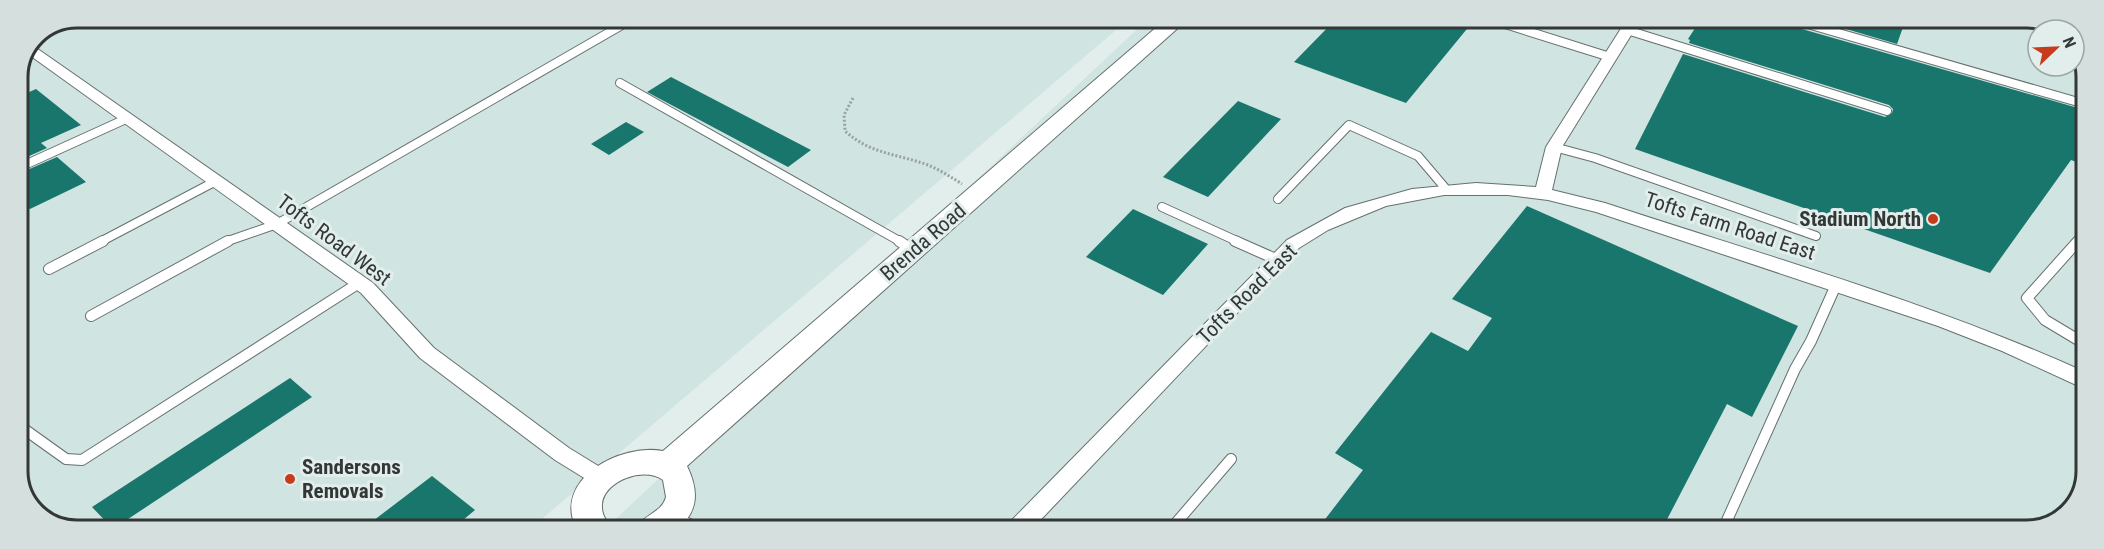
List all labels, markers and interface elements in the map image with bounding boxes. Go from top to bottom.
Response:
north arrow [2026,18,2086,78]
text: N [2059,34,2080,51]
street label: Tofts Farm Road East [1642,187,1818,265]
street label: Tofts Road West [272,189,396,291]
street label: Brenda Road [875,198,971,286]
place label: Stadium North [1799,207,1921,231]
marker: Stadium North [1926,212,1940,226]
street label: Tofts Road East [1192,239,1302,349]
place label: Sandersons Removals [302,455,401,503]
marker: Sandersons Removals [283,472,297,486]

